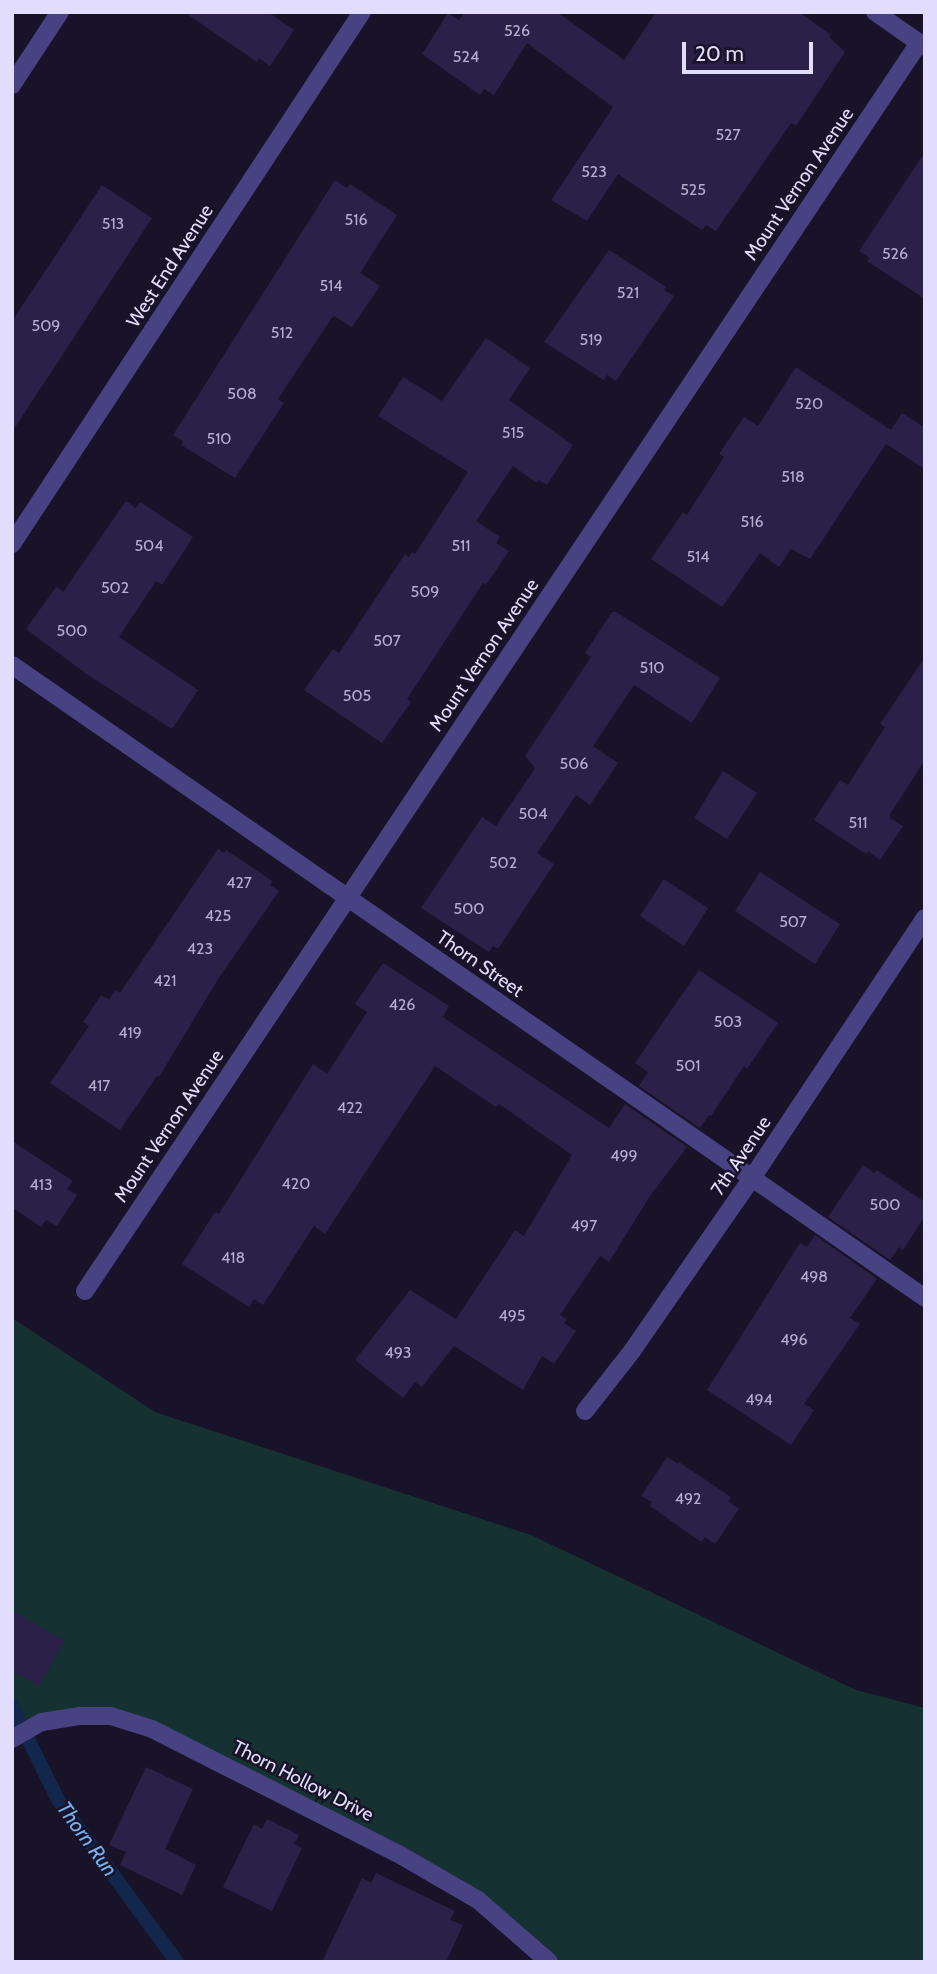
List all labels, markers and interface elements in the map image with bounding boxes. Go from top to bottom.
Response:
house number: 526 [504,21,530,41]
scale bar [685,28,816,72]
text: 20 m [695,41,744,66]
house number: 524 [453,47,479,67]
street label: Mount Vernon Avenue [739,103,859,265]
house number: 527 [715,125,741,145]
house number: 523 [581,162,607,182]
house number: 525 [680,180,706,200]
street label: West End Avenue [122,200,218,332]
house number: 516 [345,210,367,230]
house number: 513 [102,214,124,234]
house number: 526 [882,244,908,264]
house number: 514 [319,276,343,296]
house number: 521 [617,283,639,303]
house number: 509 [32,316,60,336]
house number: 512 [271,323,293,343]
house number: 519 [580,330,602,350]
house number: 508 [227,384,257,404]
house number: 520 [795,394,823,414]
house number: 515 [502,423,524,443]
house number: 510 [206,429,232,449]
house number: 518 [781,467,805,487]
house number: 516 [741,512,763,532]
house number: 504 [134,536,164,556]
house number: 511 [451,536,471,556]
house number: 514 [686,547,710,567]
street label: Mount Vernon Avenue [424,574,544,736]
house number: 502 [101,578,129,598]
house number: 509 [411,582,439,602]
house number: 500 [57,621,87,641]
house number: 507 [373,631,401,651]
house number: 510 [639,658,665,678]
house number: 505 [343,686,371,706]
house number: 506 [560,754,588,774]
house number: 504 [518,804,548,824]
house number: 511 [848,813,868,833]
house number: 502 [489,853,517,873]
house number: 427 [226,873,252,893]
house number: 500 [454,899,484,919]
house number: 425 [205,906,231,926]
house number: 507 [779,912,807,932]
street label: Thorn Street [432,926,528,1002]
house number: 423 [187,939,213,959]
house number: 421 [154,971,176,991]
house number: 426 [389,995,415,1015]
house number: 503 [714,1012,742,1032]
house number: 419 [118,1023,142,1043]
street label: Mount Vernon Avenue [109,1045,229,1207]
house number: 501 [675,1056,701,1076]
house number: 417 [88,1076,110,1096]
house number: 422 [337,1098,363,1118]
street label: 7th Avenue [706,1112,776,1200]
house number: 499 [610,1146,638,1166]
house number: 420 [282,1174,310,1194]
house number: 413 [29,1175,53,1195]
house number: 500 [870,1195,900,1215]
house number: 497 [571,1216,597,1236]
house number: 418 [221,1248,245,1268]
house number: 498 [800,1267,828,1287]
house number: 495 [499,1306,525,1326]
house number: 496 [780,1330,808,1350]
house number: 493 [385,1343,411,1363]
house number: 494 [745,1390,773,1410]
house number: 492 [675,1489,701,1509]
street label: Thorn Hollow Drive [229,1736,377,1826]
water label: Thorn Run [51,1797,123,1881]

